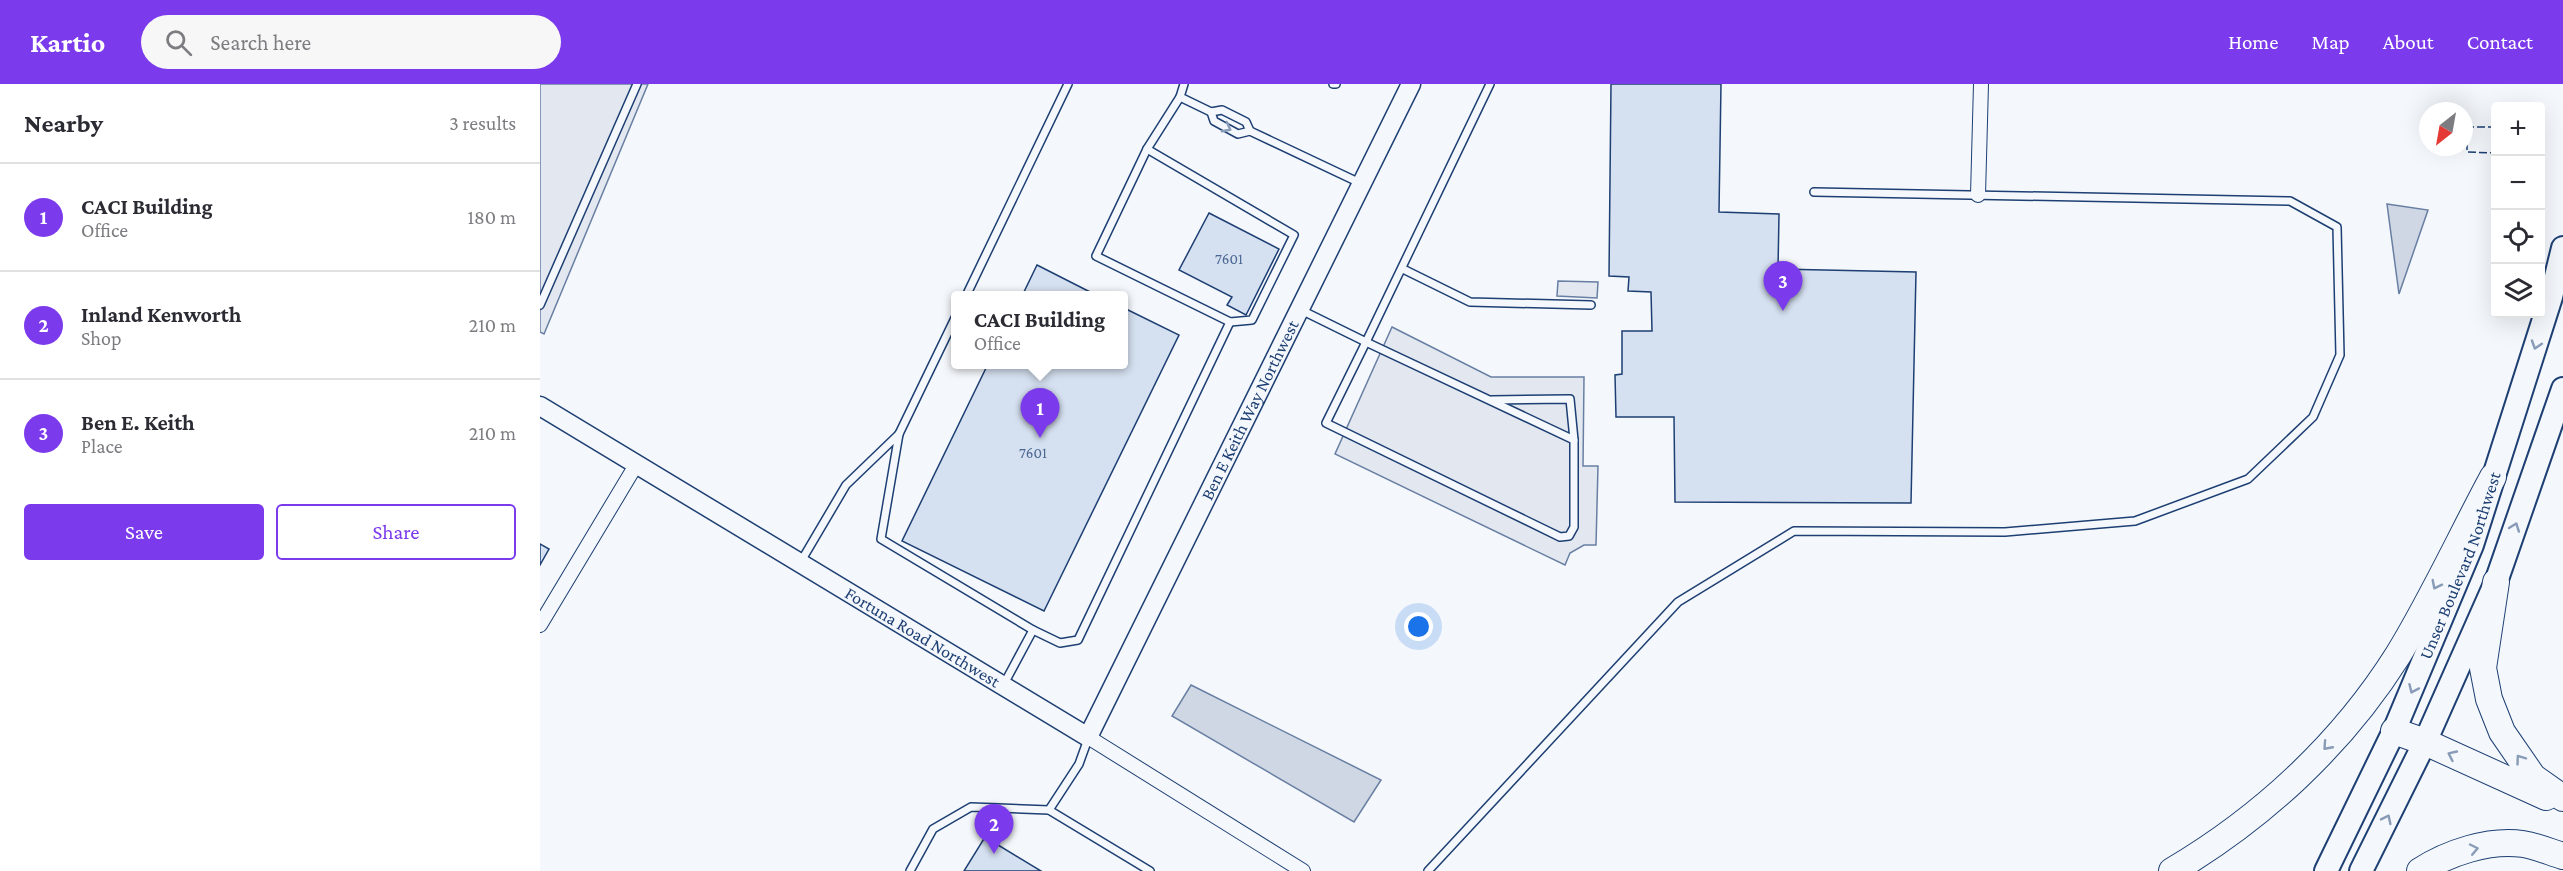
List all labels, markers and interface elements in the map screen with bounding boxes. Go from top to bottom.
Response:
search box [141,15,561,69]
icon: search [162,26,195,59]
text: Kartio [30,27,105,58]
text: Search here [210,30,311,55]
text: Home [2228,30,2278,54]
text: Map [2311,30,2350,54]
text: About [2383,30,2434,54]
text: Contact [2467,30,2533,54]
north arrow [2419,102,2473,156]
map controls [2491,102,2545,318]
button: + [2491,102,2545,156]
text: Nearby [24,109,103,138]
text: 3 results [449,112,516,134]
one-way arrow [1221,121,1232,132]
button: − [2491,156,2545,210]
text: CACI Building [81,194,213,219]
text: 1 [40,206,47,228]
text: 180 m [467,206,516,228]
button: locate [2491,210,2545,264]
text: Office [81,219,128,241]
house number: 7601 [1215,251,1243,267]
pin: 3 [1764,262,1802,311]
button: layers [2491,264,2545,318]
popup [951,291,1128,369]
text: Inland Kenworth [81,302,241,327]
text: CACI Building [974,307,1105,332]
text: 2 [38,314,49,336]
text: 210 m [469,314,516,336]
street label: Ben E Keith Way Northwest [1197,316,1303,503]
text: Shop [81,327,122,349]
text: Office [974,332,1021,354]
one-way arrow [2530,339,2543,350]
pin: 1 [1020,388,1060,438]
text: Ben E. Keith [81,410,195,435]
text: 3 [39,422,48,444]
text: 210 m [469,422,516,444]
text: Place [81,435,123,457]
house number: 7601 [1019,445,1047,461]
street label: Unser Boulevard Northwest [2415,468,2505,662]
button: Save [24,504,264,560]
button: Share [276,504,516,560]
one-way arrow [2508,522,2521,533]
one-way arrow [2432,578,2444,589]
street label: Fortuna Road Northwest [842,583,1005,692]
your location [1404,612,1433,641]
one-way arrow [2408,683,2420,694]
one-way arrow [2323,739,2334,749]
one-way arrow [2448,750,2459,762]
one-way arrow [2516,755,2527,766]
pin: 2 [974,804,1014,854]
one-way arrow [2379,814,2391,825]
one-way arrow [2469,843,2479,856]

